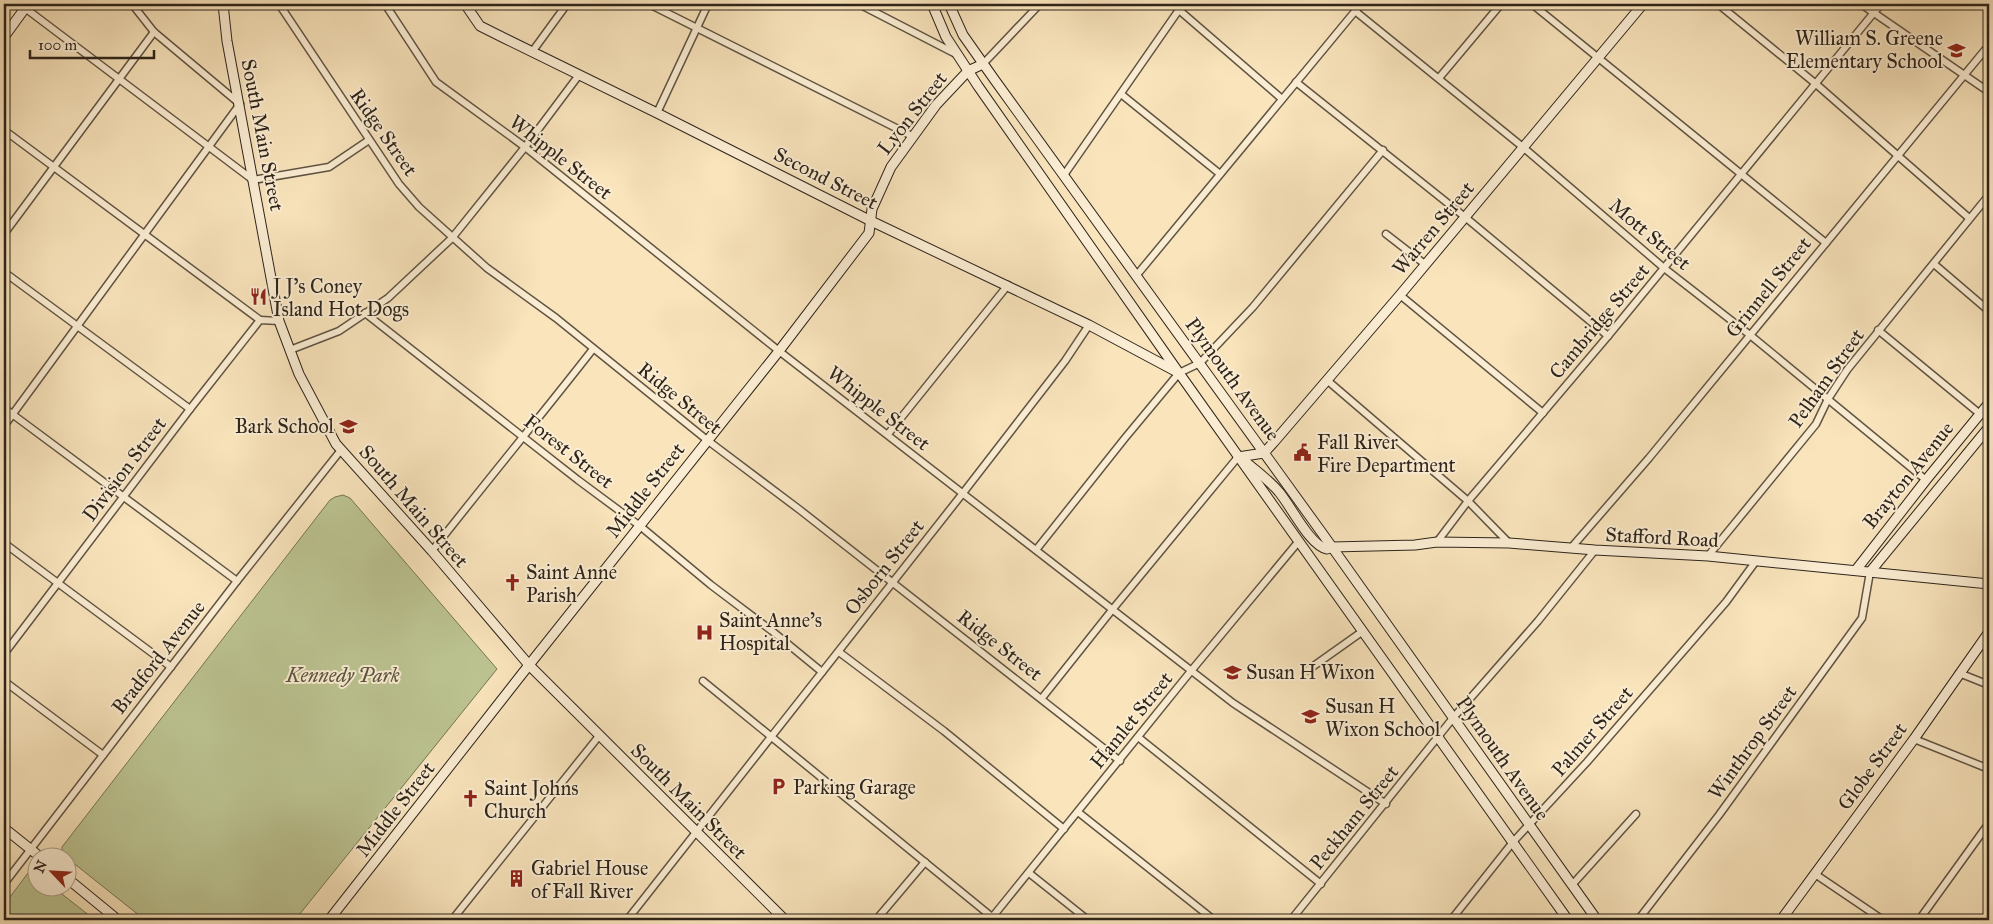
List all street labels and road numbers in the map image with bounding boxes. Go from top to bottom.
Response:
street label: South Main Street [237,57,289,213]
street label: Lyon Street [872,67,952,159]
street label: Ridge Street [344,84,423,181]
street label: Whipple Street [505,110,617,204]
street label: Second Street [770,142,882,214]
street label: Warren Street [1387,176,1479,280]
street label: Mott Street [1604,193,1696,275]
street label: Grinnell Street [1720,232,1816,342]
street label: Cambridge Street [1544,259,1655,384]
street label: Plymouth Avenue [1180,313,1286,445]
street label: Pelham Street [1783,324,1869,432]
street label: Ridge Street [633,357,727,440]
street label: Whipple Street [823,361,935,455]
street label: Forest Street [520,409,618,493]
street label: Division Street [77,412,171,526]
street label: Brayton Avenue [1858,417,1958,533]
street label: Middle Street [601,438,689,542]
street label: South Main Street [354,440,474,572]
street label: Osborn Street [839,514,929,620]
street label: Stafford Road [1605,522,1719,552]
street label: Bradford Avenue [106,595,210,719]
street label: Ridge Street [952,604,1047,686]
street label: Hamlet Street [1085,667,1177,773]
street label: Winthrop Street [1703,680,1801,804]
street label: Palmer Street [1546,681,1638,781]
street label: Plymouth Avenue [1451,691,1555,825]
street label: Globe Street [1832,718,1912,814]
street label: South Main Street [626,738,752,864]
street label: Middle Street [351,757,439,861]
street label: Peckham Street [1305,760,1403,874]

